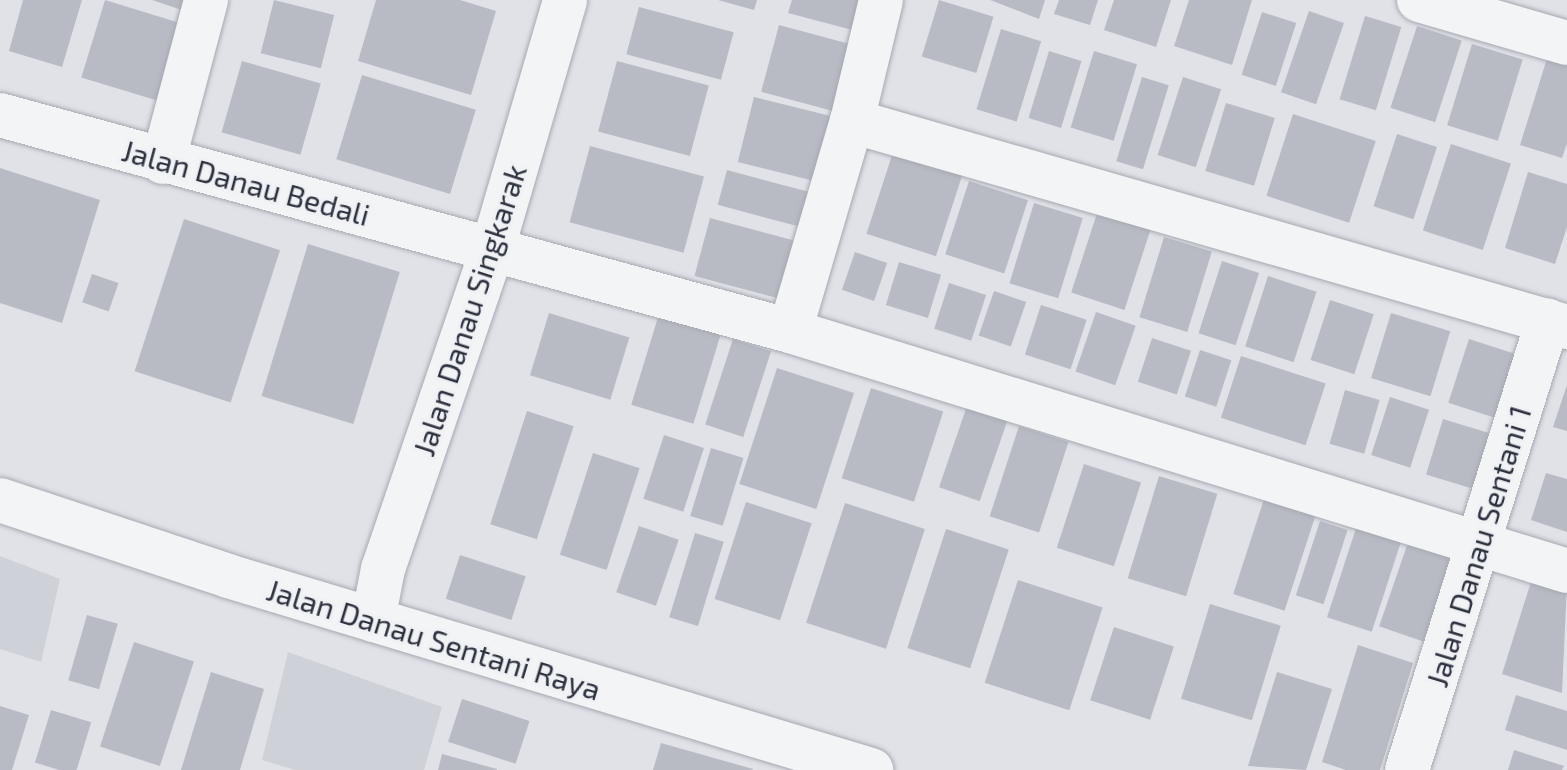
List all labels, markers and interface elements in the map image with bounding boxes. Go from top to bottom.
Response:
street label: Jalan Danau Bedali [118,132,374,232]
street label: Jalan Danau Singkarak [405,160,533,460]
street label: Jalan Danau Sentani 1 [1418,401,1538,691]
street label: Jalan Danau Sentani Raya [263,571,605,707]

